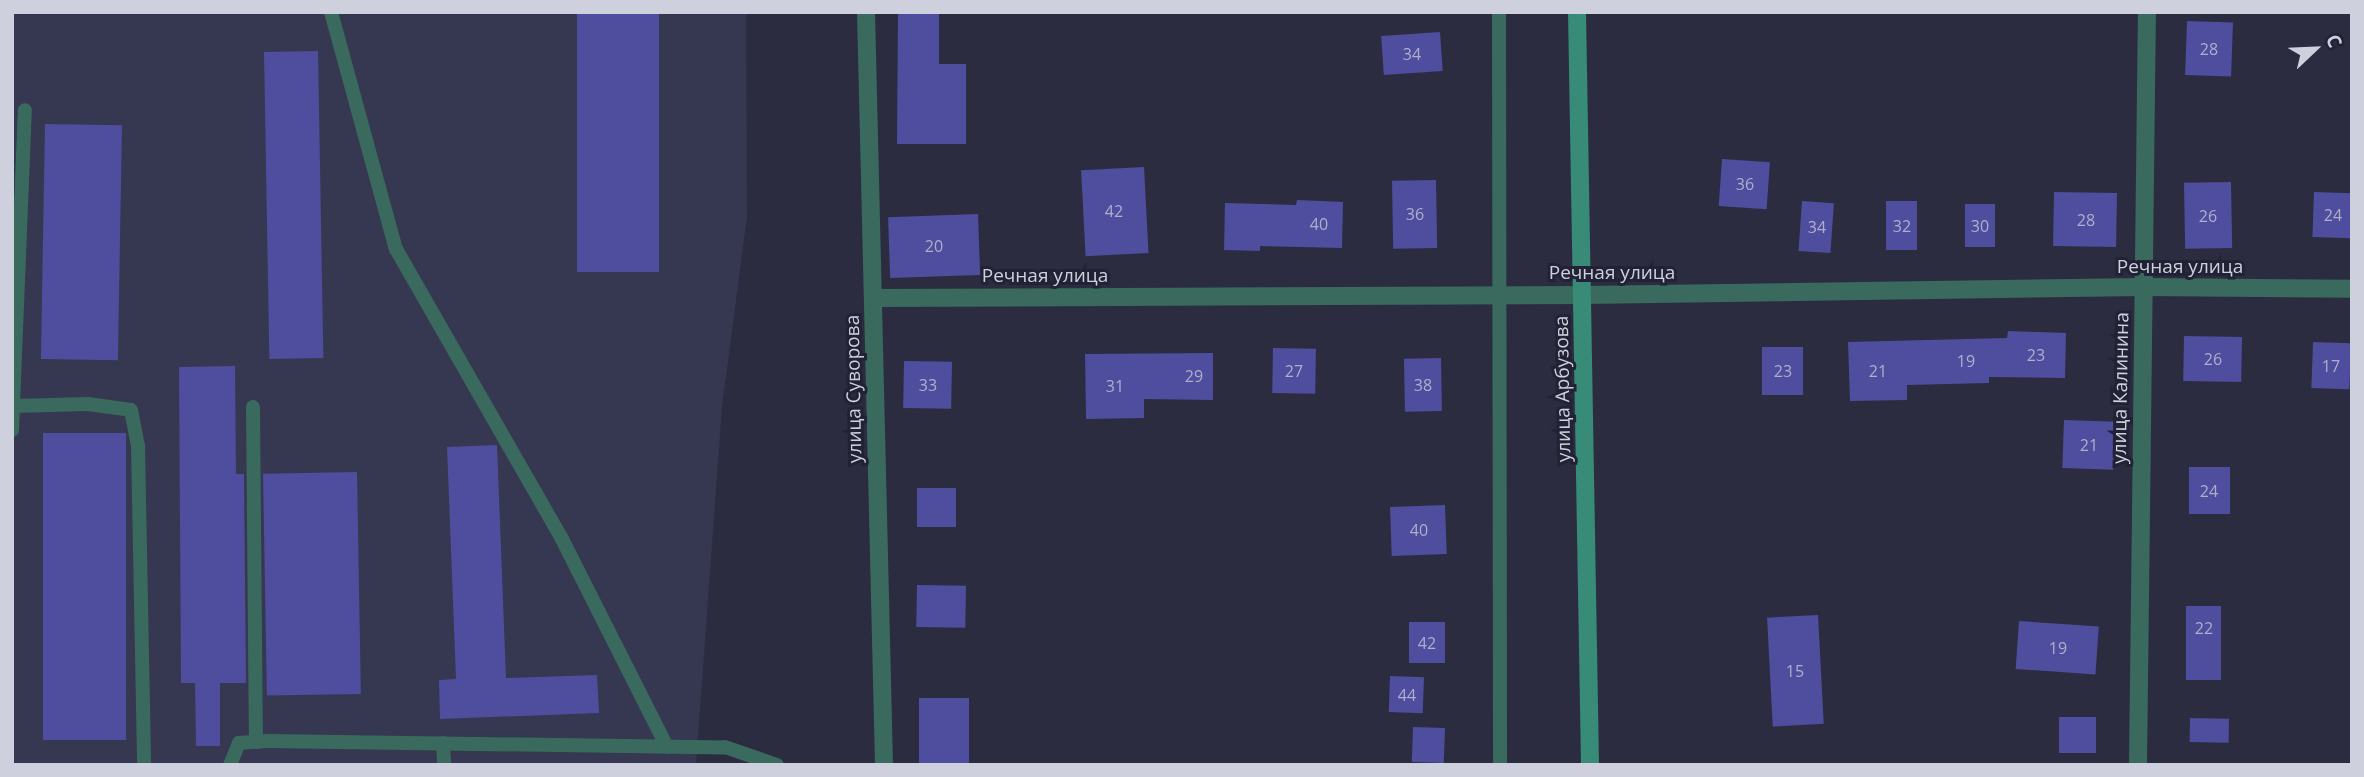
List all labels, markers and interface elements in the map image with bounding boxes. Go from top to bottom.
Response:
north arrow [2280,14,2350,84]
text: С [2320,30,2349,51]
house number: 28 [2200,39,2218,59]
house number: 34 [1403,44,1421,64]
house number: 36 [1736,174,1754,194]
house number: 42 [1105,201,1123,221]
house number: 36 [1406,204,1424,224]
house number: 24 [2324,205,2342,225]
house number: 26 [2199,206,2217,226]
house number: 28 [2077,210,2095,230]
house number: 40 [1310,214,1328,234]
house number: 32 [1893,216,1911,236]
house number: 30 [1971,216,1989,236]
house number: 34 [1808,217,1826,237]
house number: 20 [925,236,943,256]
street label: Речная улица [2117,256,2243,278]
street label: Речная улица [1549,262,1675,284]
street label: Речная улица [982,265,1108,287]
street label: улица Калинина [2108,312,2134,464]
street label: улица Суворова [841,315,867,463]
street label: улица Арбузова [1550,316,1576,462]
house number: 23 [2027,345,2045,365]
house number: 26 [2204,349,2222,369]
house number: 19 [1957,351,1975,371]
house number: 17 [2322,356,2340,376]
house number: 27 [1285,361,1303,381]
house number: 23 [1774,361,1792,381]
house number: 21 [1869,361,1887,381]
house number: 29 [1185,366,1203,386]
house number: 33 [919,375,937,395]
house number: 38 [1414,375,1432,395]
house number: 31 [1106,376,1124,396]
house number: 21 [2080,435,2098,455]
house number: 24 [2200,481,2218,501]
house number: 40 [1410,520,1428,540]
house number: 22 [2195,618,2213,638]
house number: 42 [1418,633,1436,653]
house number: 19 [2049,638,2067,658]
house number: 15 [1786,661,1804,681]
house number: 44 [1398,685,1416,705]

